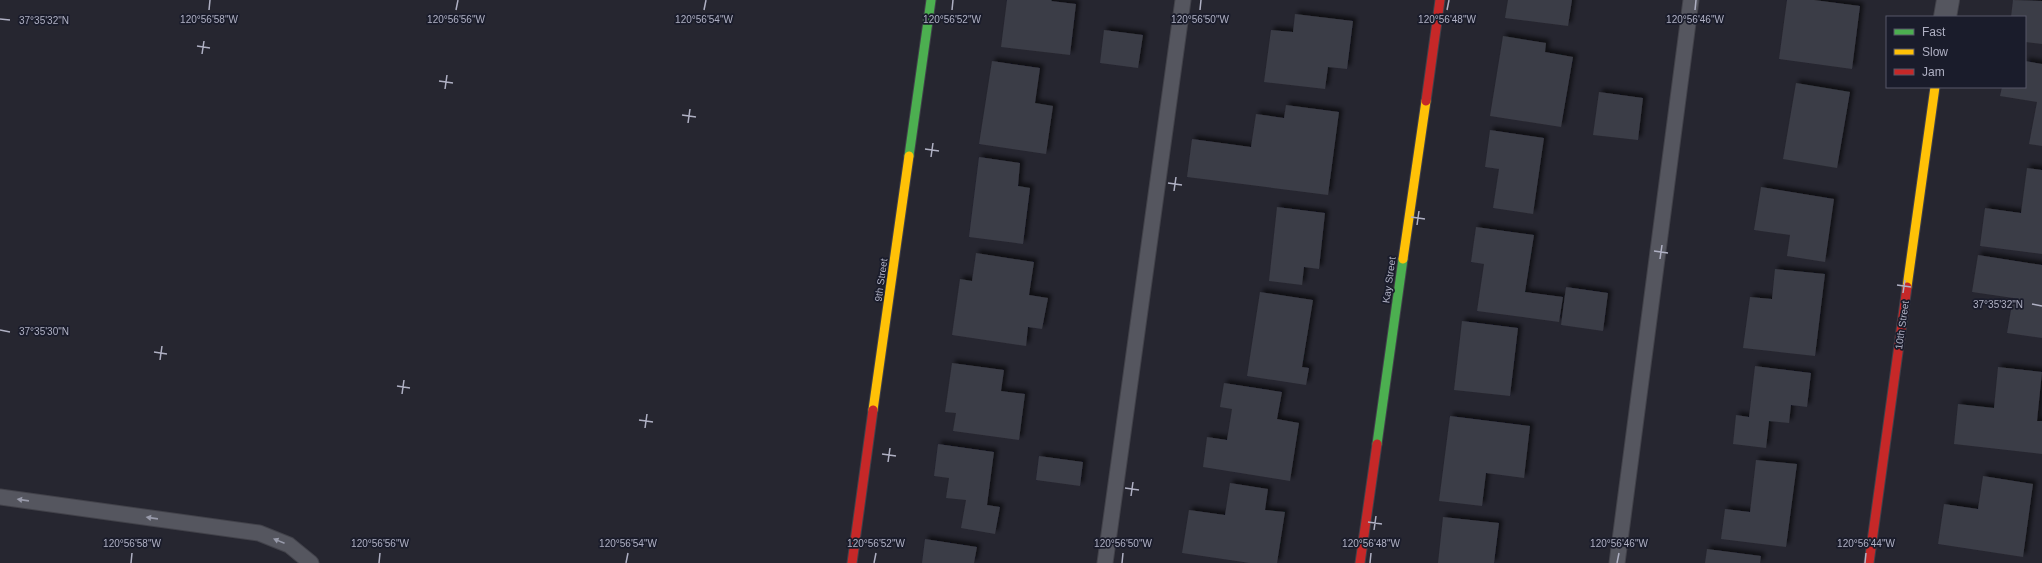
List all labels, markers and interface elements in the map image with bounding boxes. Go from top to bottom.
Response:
text: 120°56'58"W [180,14,238,25]
text: 120°56'56"W [427,14,485,25]
text: 120°56'54"W [675,14,733,25]
text: 120°56'52"W [923,14,981,25]
text: 120°56'50"W [1171,14,1229,25]
text: 120°56'48"W [1418,14,1476,25]
text: 120°56'46"W [1666,14,1724,25]
text: 37°35'32"N [19,15,69,26]
legend [1886,16,2026,88]
text: Fast [1922,25,1946,39]
text: Slow [1922,45,1948,59]
text: Jam [1922,65,1945,79]
street label: Kay Street [1380,256,1398,304]
street label: 9th Street [873,258,889,302]
text: 37°35'32"N [1973,299,2023,310]
street label: 10th Street [1893,300,1911,350]
text: 37°35'30"N [19,326,69,337]
one-way arrow [17,497,29,503]
one-way arrow [146,515,158,521]
text: 120°56'58"W [103,538,161,549]
one-way arrow [274,538,285,544]
text: 120°56'56"W [351,538,409,549]
text: 120°56'54"W [599,538,657,549]
text: 120°56'52"W [847,538,905,549]
text: 120°56'50"W [1094,538,1152,549]
text: 120°56'48"W [1342,538,1400,549]
text: 120°56'46"W [1590,538,1648,549]
text: 120°56'44"W [1837,538,1895,549]

